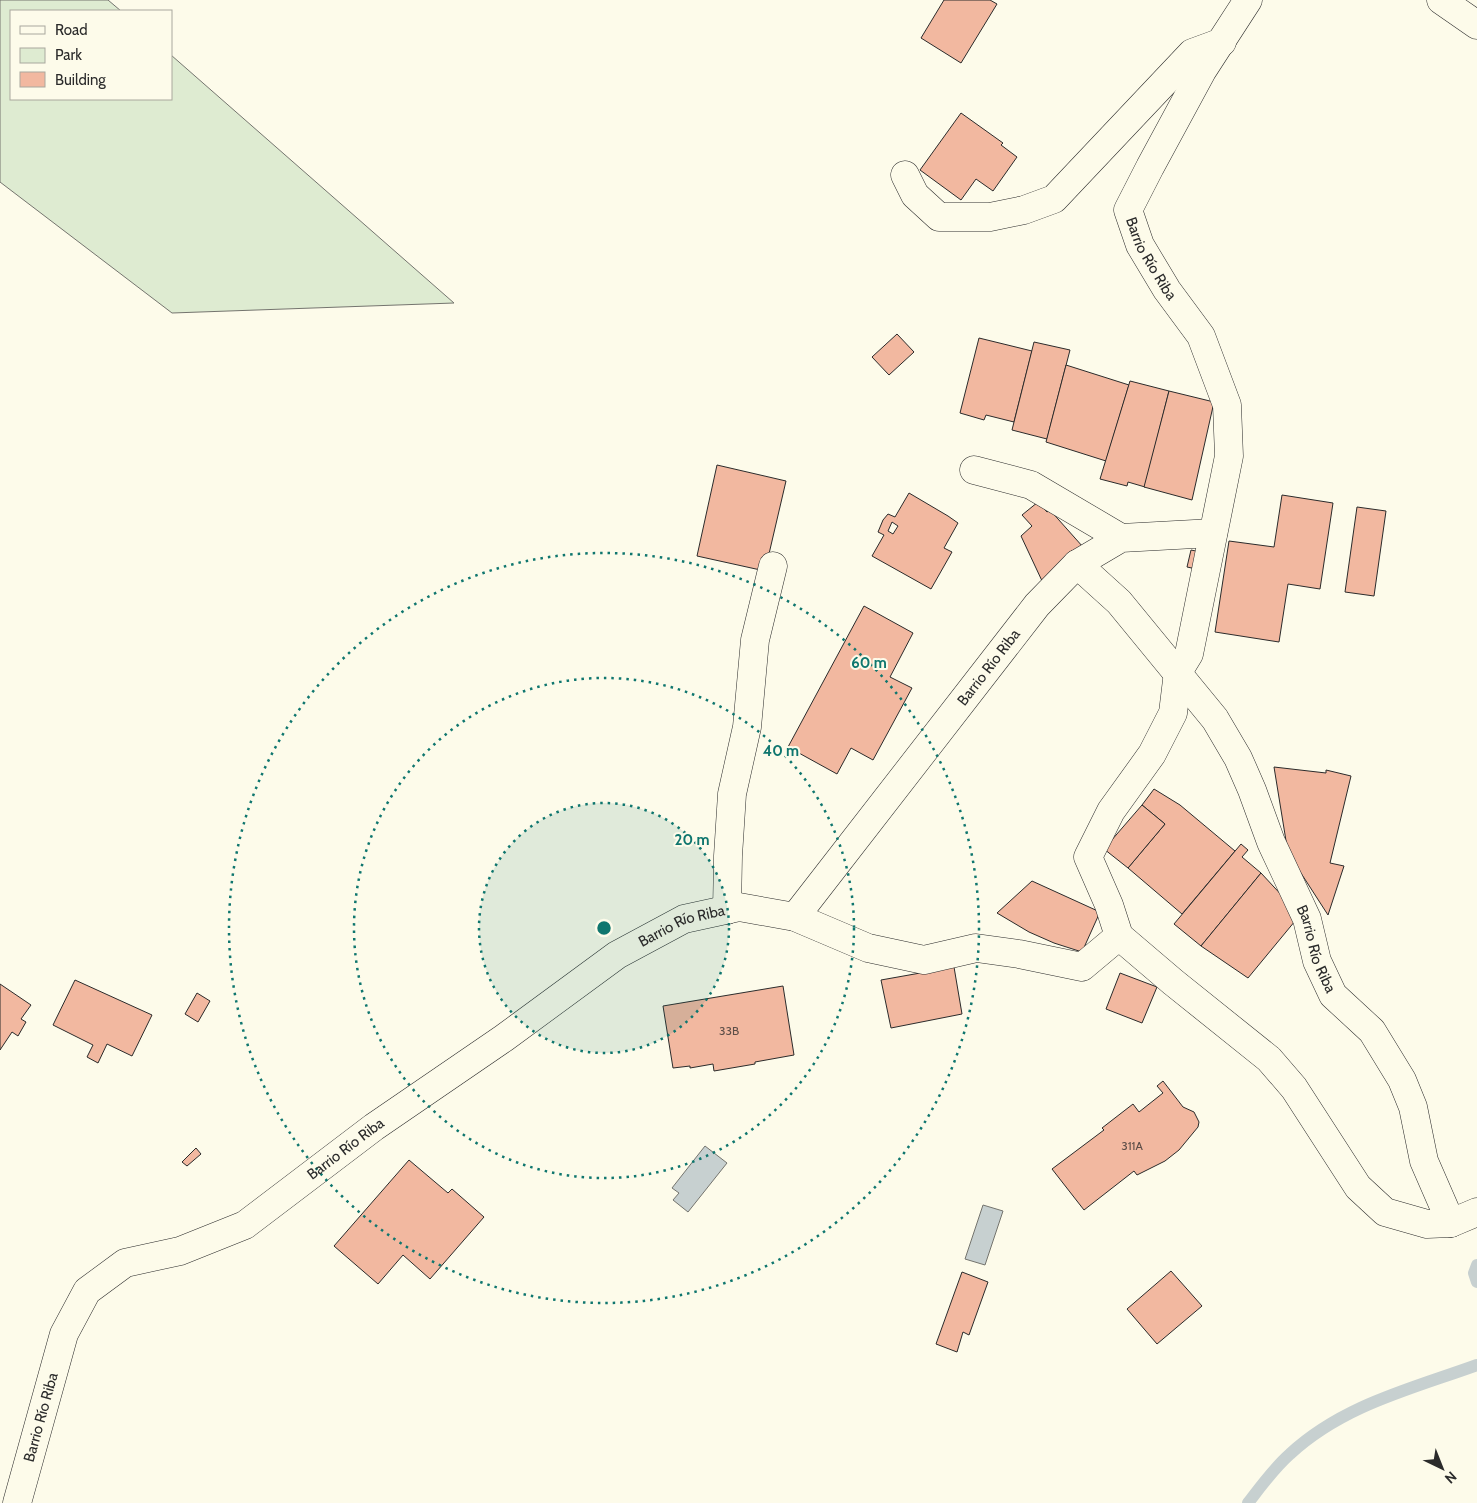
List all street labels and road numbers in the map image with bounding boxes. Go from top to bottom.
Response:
street label: Barrio Río Riba [1122,215,1181,304]
street label: Barrio Río Riba [953,625,1024,709]
street label: Barrio Río Riba [635,901,727,951]
street label: Barrio Río Riba [1293,902,1340,997]
street label: Barrio Río Riba [304,1113,388,1184]
street label: Barrio Río Riba [20,1370,62,1464]

